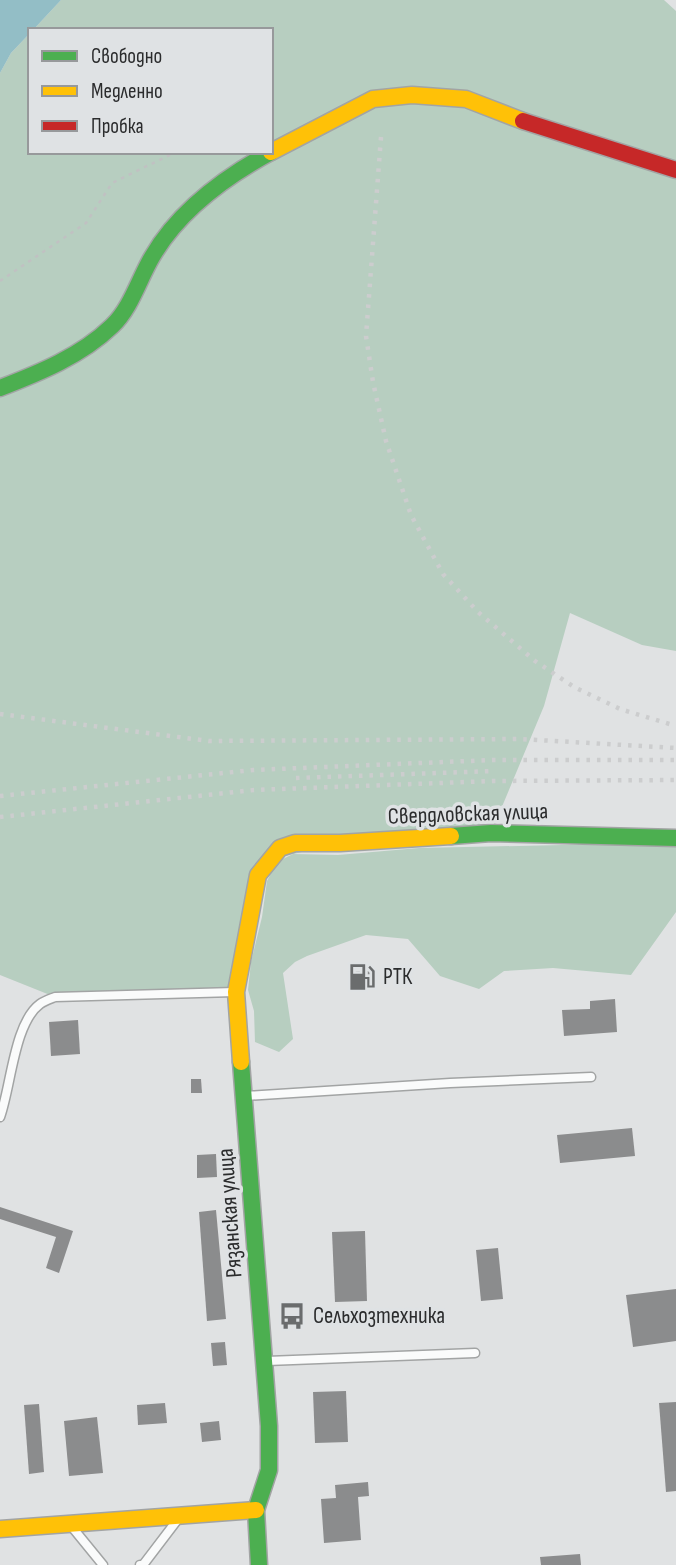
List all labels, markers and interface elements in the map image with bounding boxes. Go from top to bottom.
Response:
legend [28,28,273,154]
text: Свободно [91,44,162,69]
text: Медленно [91,79,163,104]
text: Пробка [91,114,144,139]
street label: Свердловская улица [387,797,549,831]
fuel station icon: РТК [347,962,377,992]
place label: РТК [383,963,413,991]
street label: Рязанская улица [212,1147,248,1279]
bus stop icon: Сельхозтехника [277,1301,307,1331]
place label: Сельхозтехника [313,1302,445,1330]

